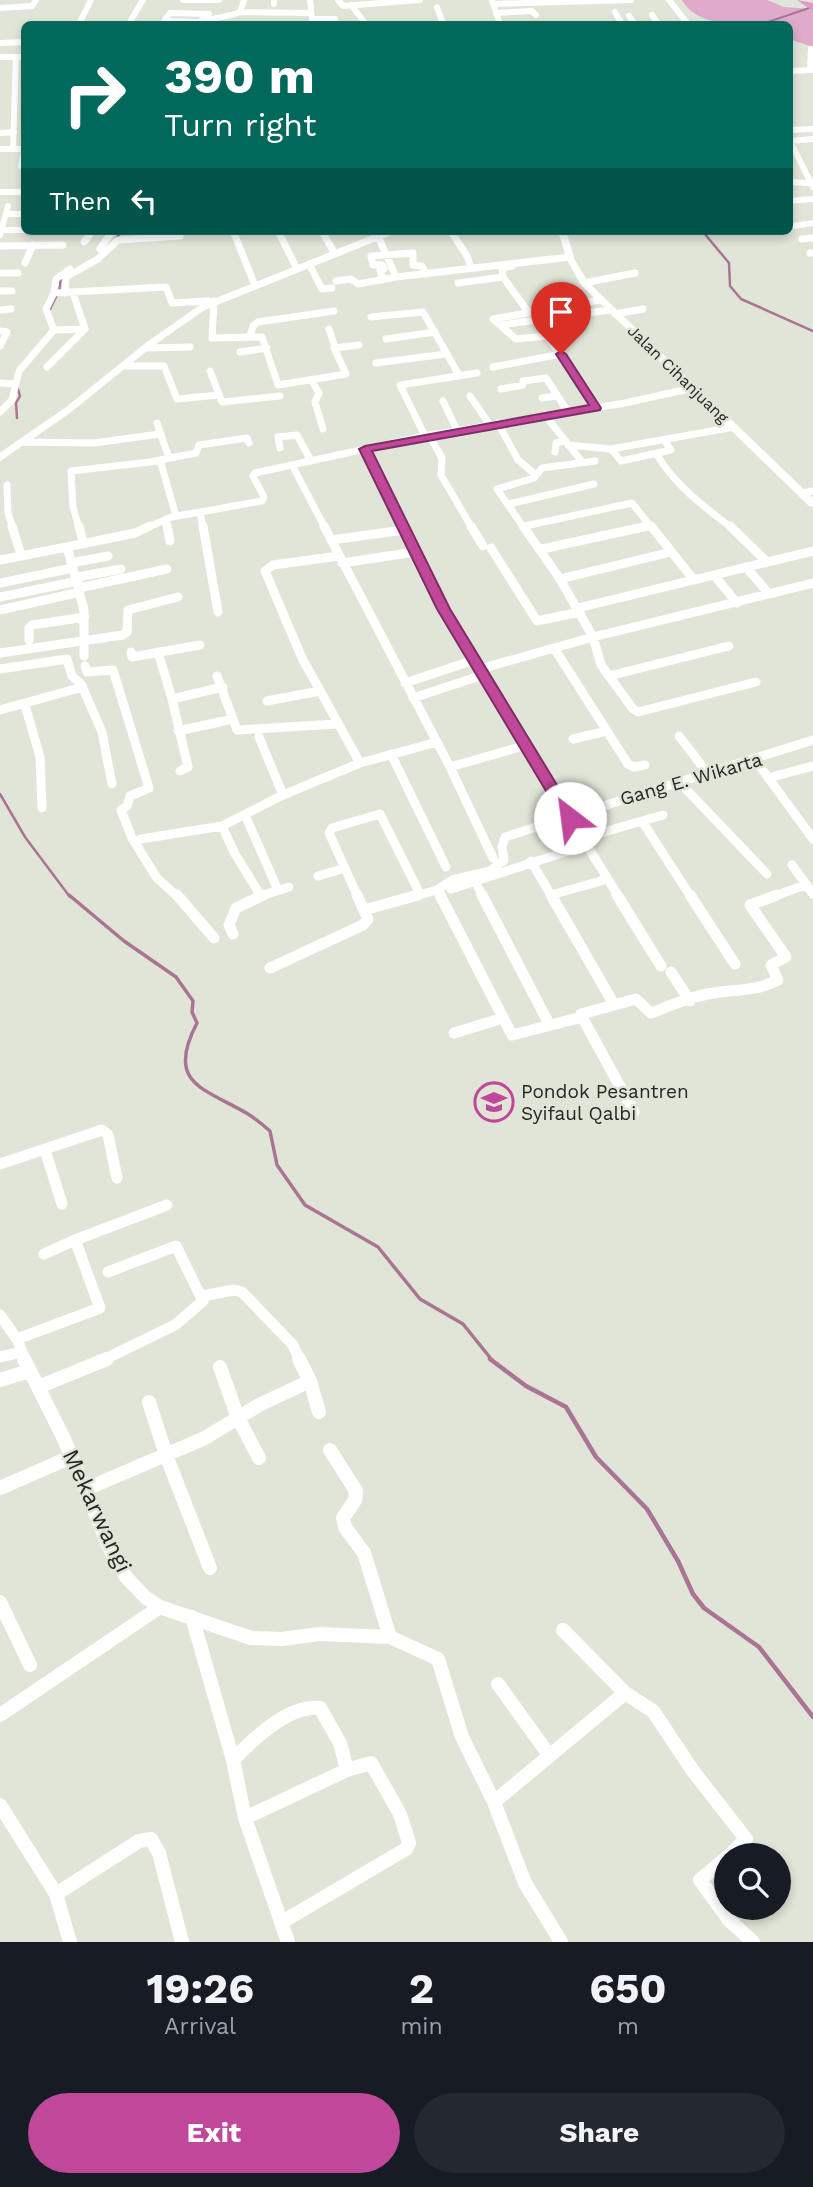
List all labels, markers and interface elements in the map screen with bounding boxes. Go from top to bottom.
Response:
text: 390 m [164,47,315,105]
icon: right [49,49,140,140]
text: Turn right [164,106,316,144]
icon: left [125,182,163,220]
text: Then [49,186,111,216]
pin [531,282,591,354]
icon: arrive [542,293,580,331]
street label: Jalan Cihanjuang [624,321,733,427]
street label: Gang E. Wikarta [617,748,765,810]
position arrow [533,781,607,855]
place label: Pondok Pesantren Syifaul Qalbi [521,1080,689,1125]
school or university icon: Pondok Pesantren Syifaul Qalbi [473,1081,515,1123]
street label: Mekarwangi [57,1445,137,1577]
map controls [714,1843,791,1920]
button: search [714,1843,791,1920]
text: 19:26 [146,1964,254,2013]
text: 2 [409,1964,434,2013]
text: 650 [589,1964,667,2013]
text: Arrival [164,2013,236,2040]
text: min [400,2013,443,2040]
text: m [617,2013,639,2040]
button: Exit [28,2093,400,2173]
button: Share [414,2093,785,2173]

